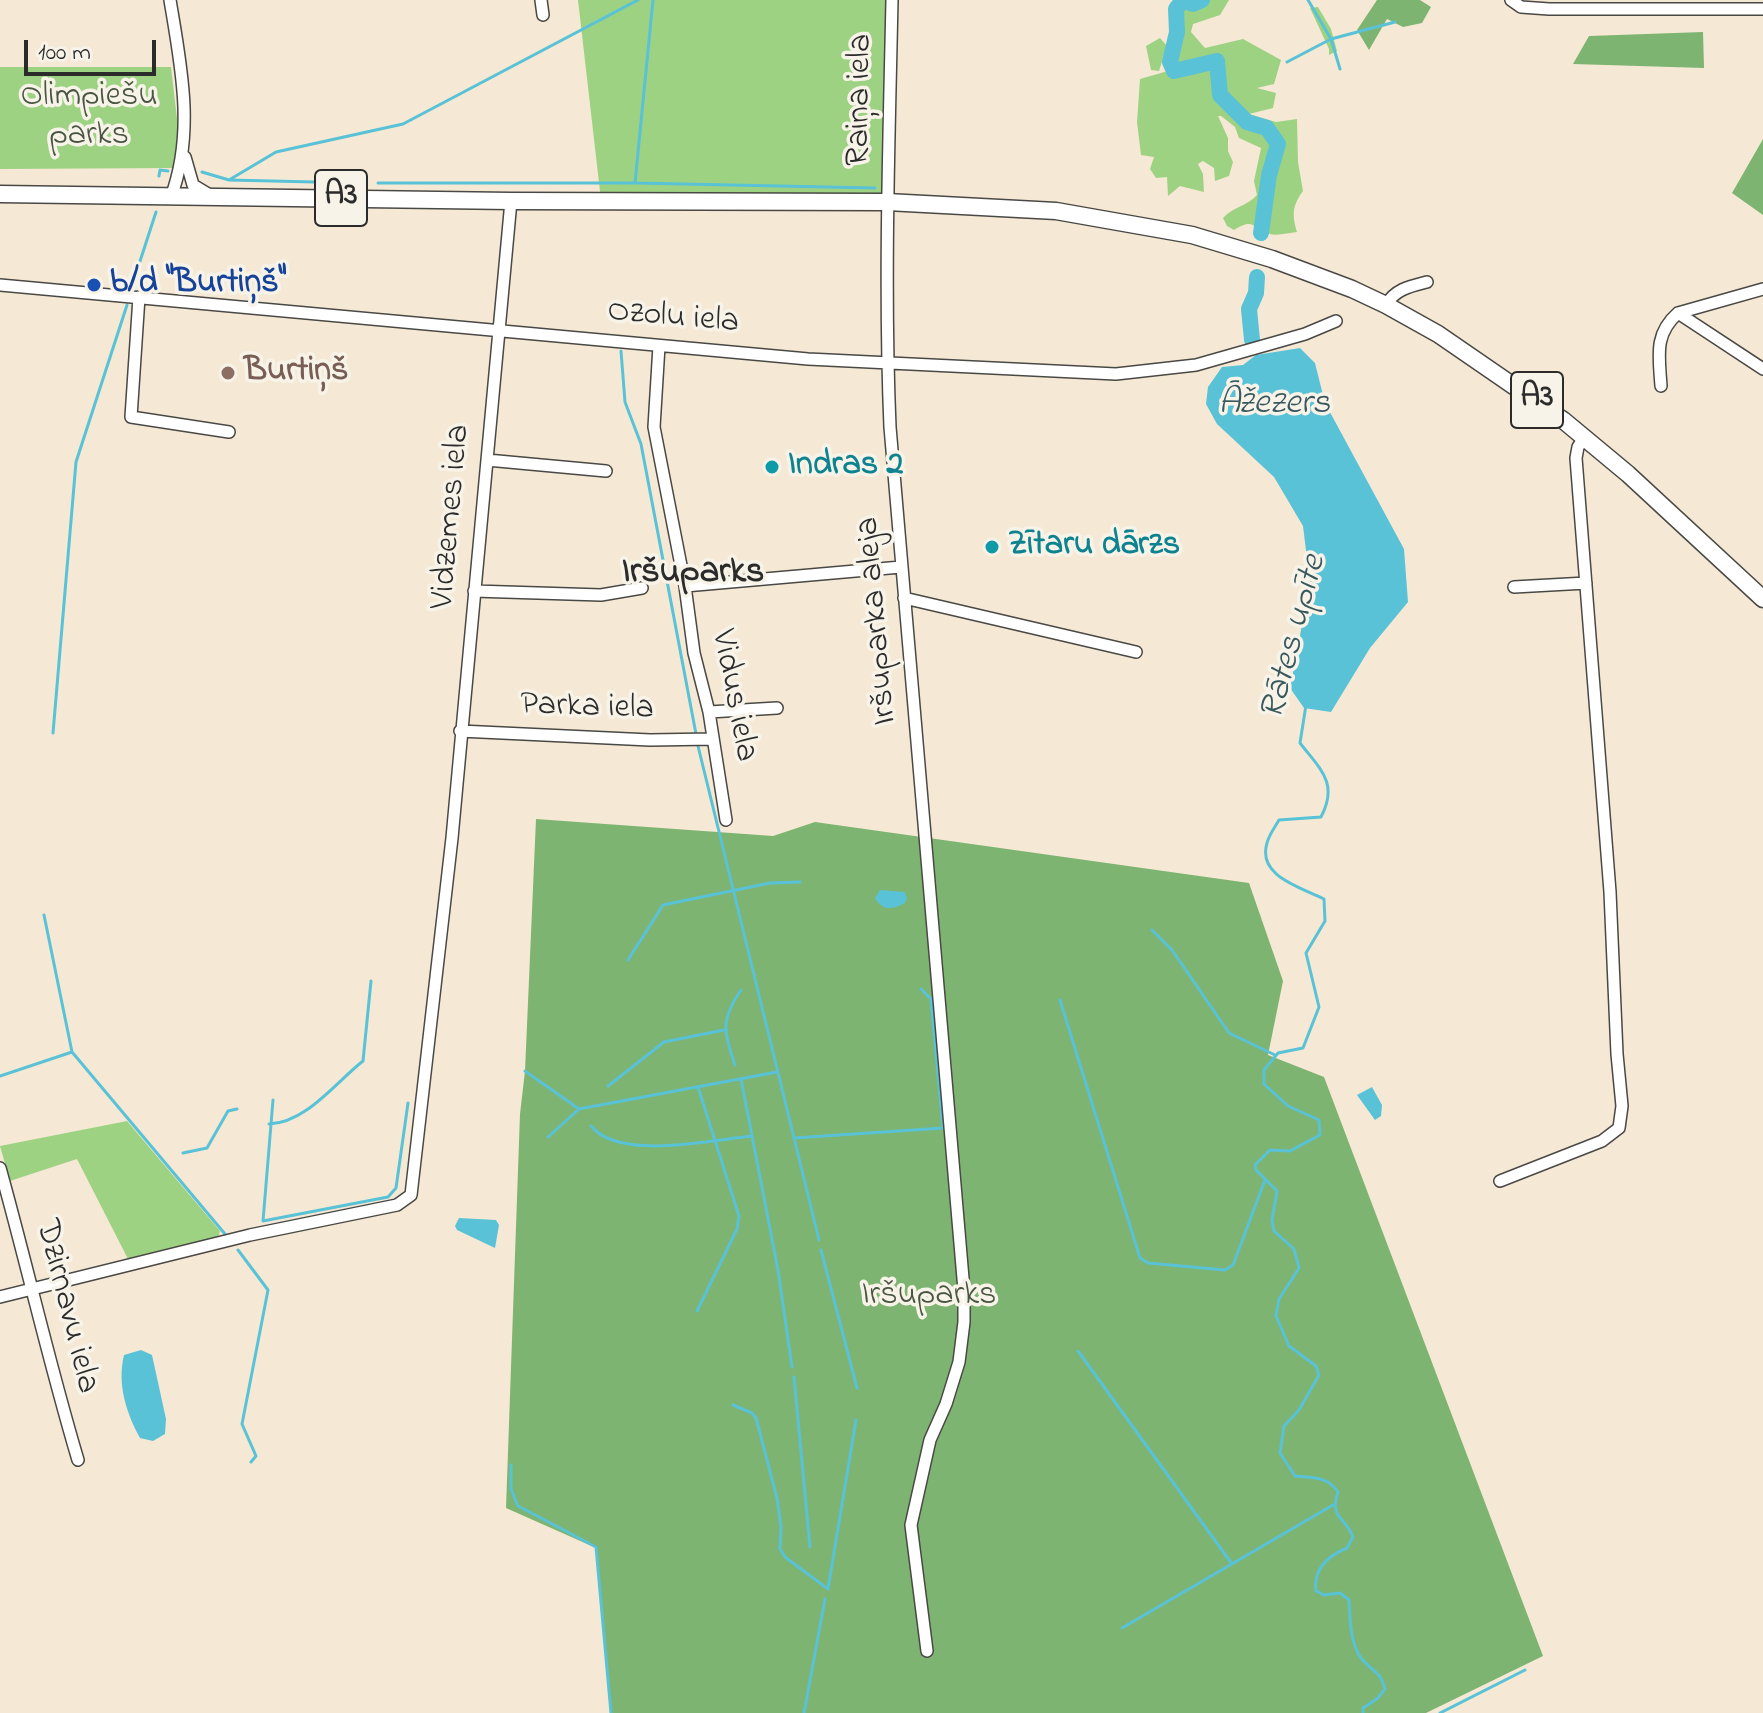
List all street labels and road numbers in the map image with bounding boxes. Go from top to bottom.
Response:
street label: Raiņa iela [840,33,884,167]
road number: A3 [315,170,367,226]
street label: Ozolu iela [605,293,741,345]
road number: A3 [1511,372,1563,428]
street label: Vidzemes iela [425,423,481,611]
street label: Iršuparka aleja [850,515,908,727]
street label: Vidus iela [699,627,765,765]
street label: Parka iela [519,686,655,732]
street label: Dzirnavu iela [24,1216,106,1398]

